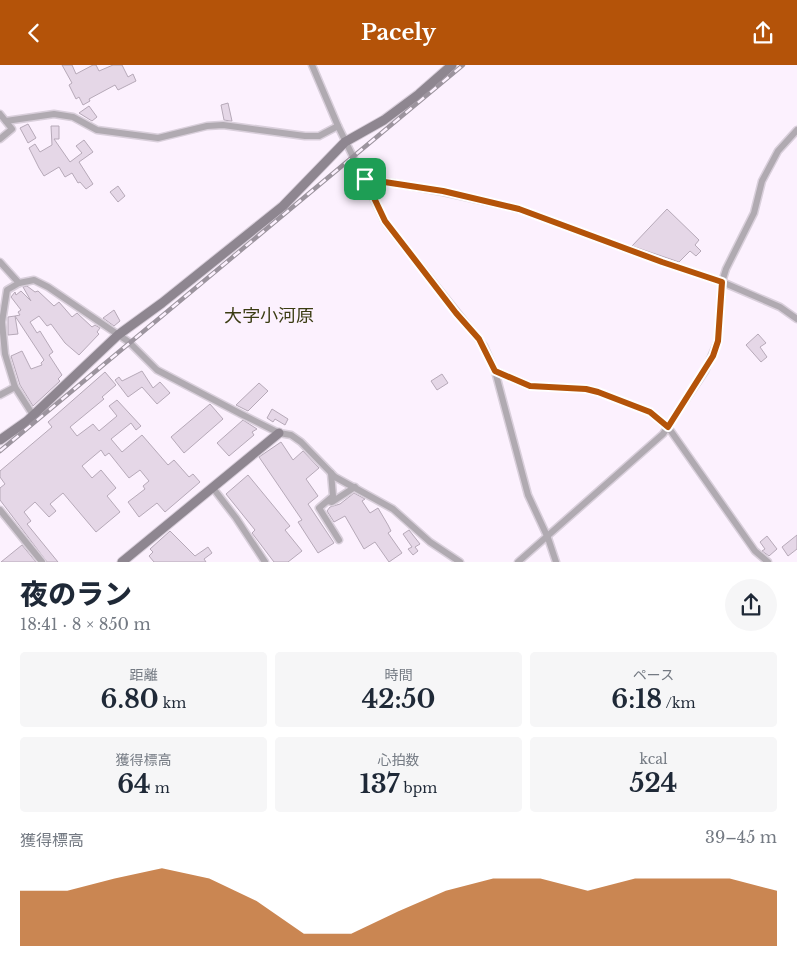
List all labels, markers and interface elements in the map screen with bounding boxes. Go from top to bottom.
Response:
icon: back [20,19,48,47]
text: Pacely [361,19,436,46]
icon: share [749,19,777,47]
pin [344,158,386,200]
icon: arrive [351,165,379,193]
district label: 大字小河原 [224,305,314,327]
text: 夜のラン [20,577,132,612]
button: share [725,579,777,631]
text: 18:41 · 8 × 850 m [20,614,151,634]
text: 距離 [130,666,158,684]
text: 時間 [385,666,413,684]
text: ペース [633,666,674,684]
text: 6.80 [101,684,159,715]
text: 42:50 [362,684,435,715]
text: 6:18 [611,684,662,715]
text: km [159,694,186,712]
text: /km [662,694,696,712]
text: kcal [640,750,667,768]
text: 獲得標高 [116,751,172,769]
text: 心拍数 [378,751,420,769]
text: 524 [630,768,677,799]
text: 64 [117,769,151,800]
text: 137 [360,769,400,800]
text: m [151,779,170,797]
text: bpm [400,779,437,797]
text: 39–45 m [705,827,777,847]
text: 獲得標高 [20,830,84,850]

